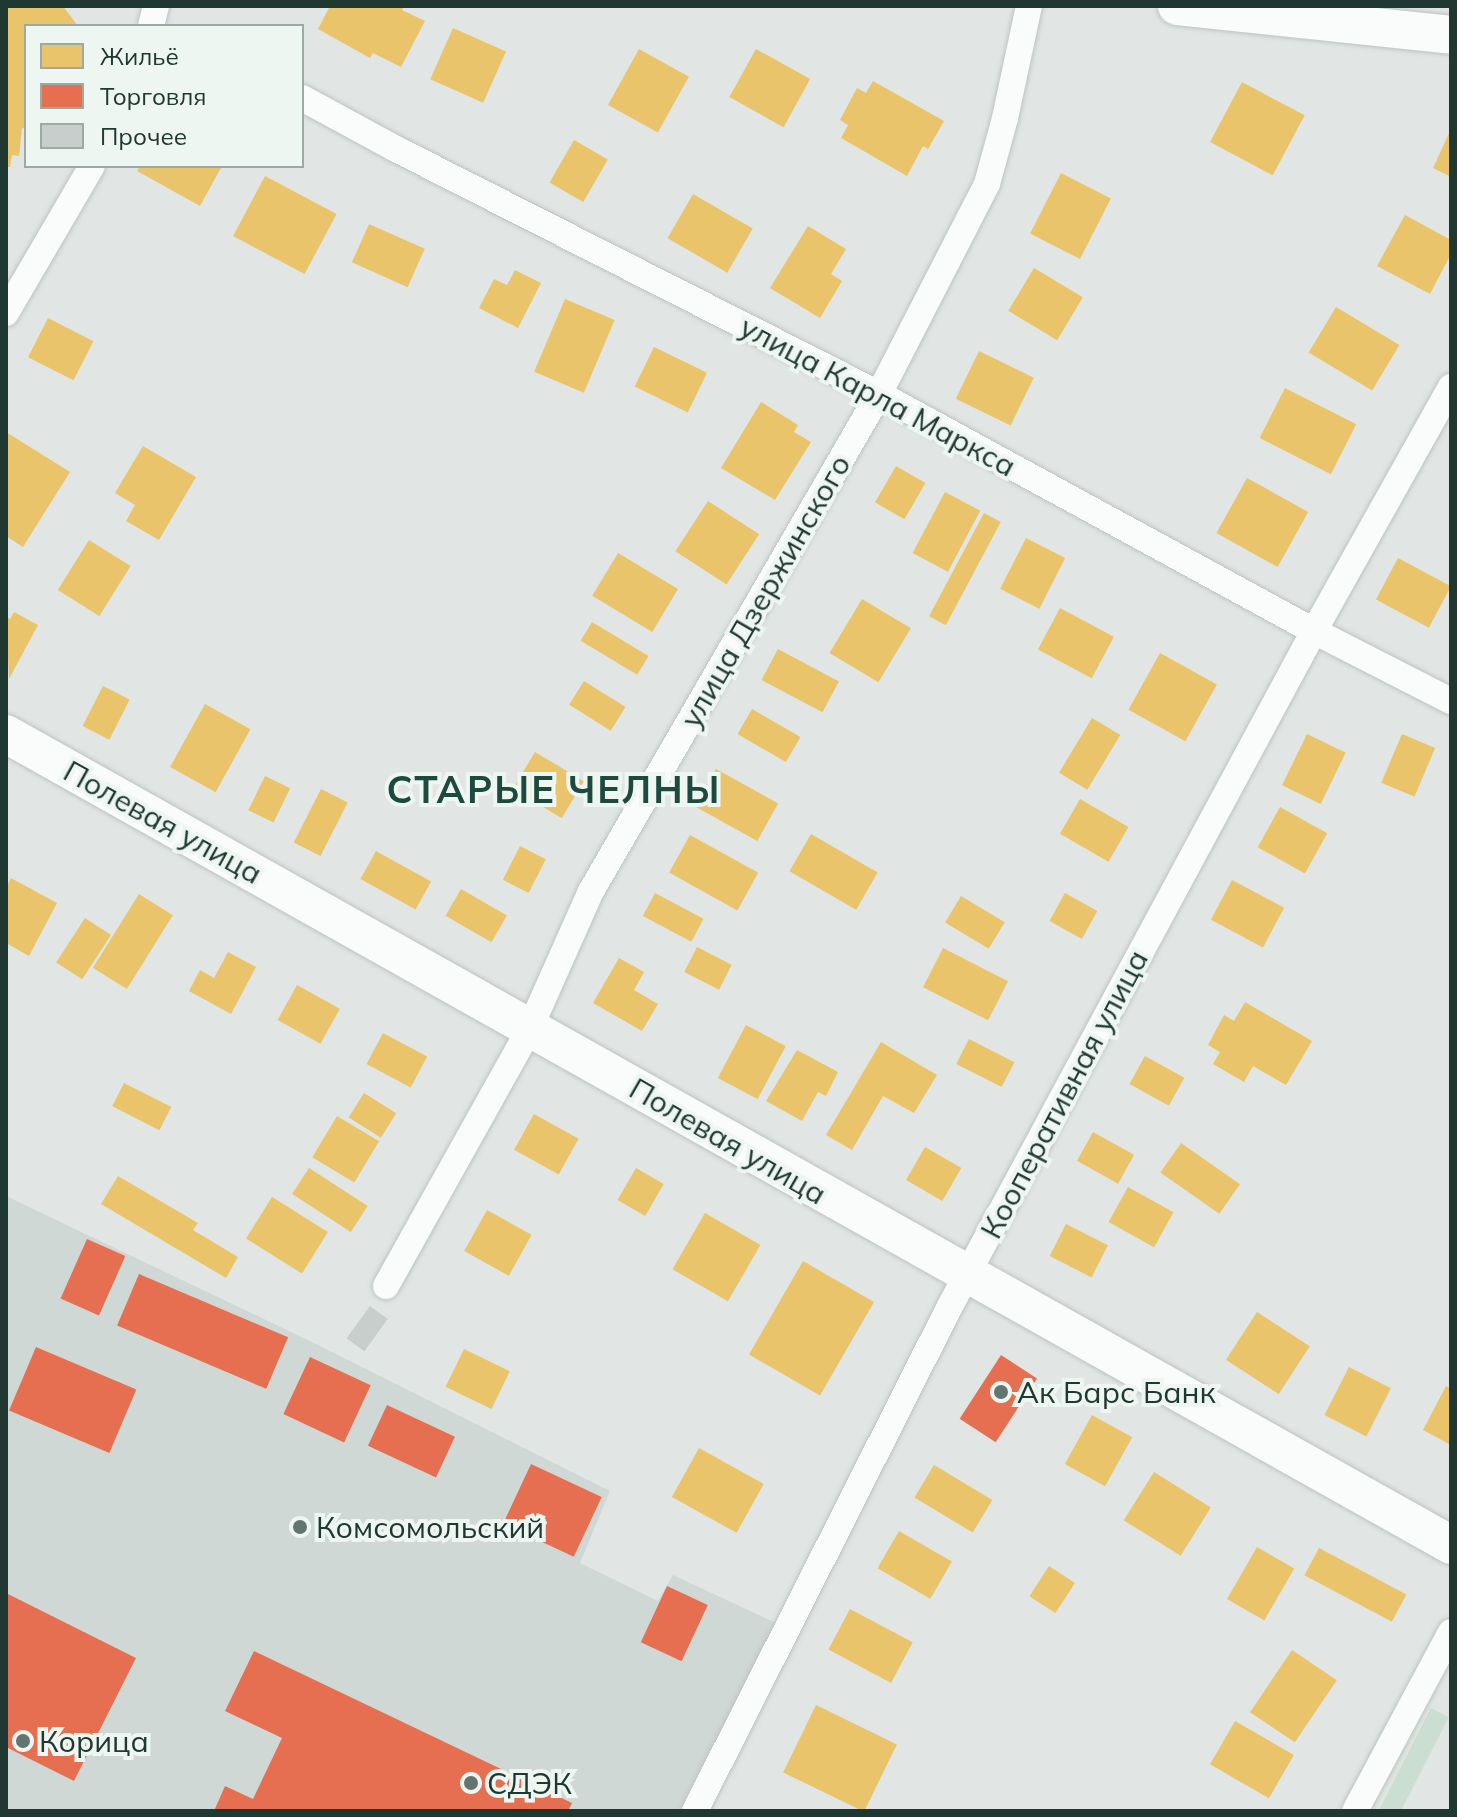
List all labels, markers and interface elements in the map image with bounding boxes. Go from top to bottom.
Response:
legend [24,24,304,168]
text: Жильё [100,41,179,71]
text: Торговля [100,81,207,111]
text: Прочее [100,121,187,151]
street label: улица Карла Маркса [734,308,1022,484]
street label: улица Дзержинского [672,448,858,734]
street label: Полевая улица [58,753,268,891]
district label: СТАРЫЕ ЧЕЛНЫ [386,767,722,813]
street label: Кооперативная улица [973,944,1155,1244]
street label: Полевая улица [623,1070,833,1212]
place label: Ак Барс Банк [1017,1374,1216,1410]
marker: Ак Барс Банк [992,1383,1010,1401]
place label: Комсомольский [316,1509,544,1545]
marker: Комсомольский [291,1518,309,1536]
place label: Корица [39,1723,149,1759]
marker: Корица [14,1732,32,1750]
place label: СДЭК [487,1765,572,1801]
marker: СДЭК [462,1774,480,1792]

